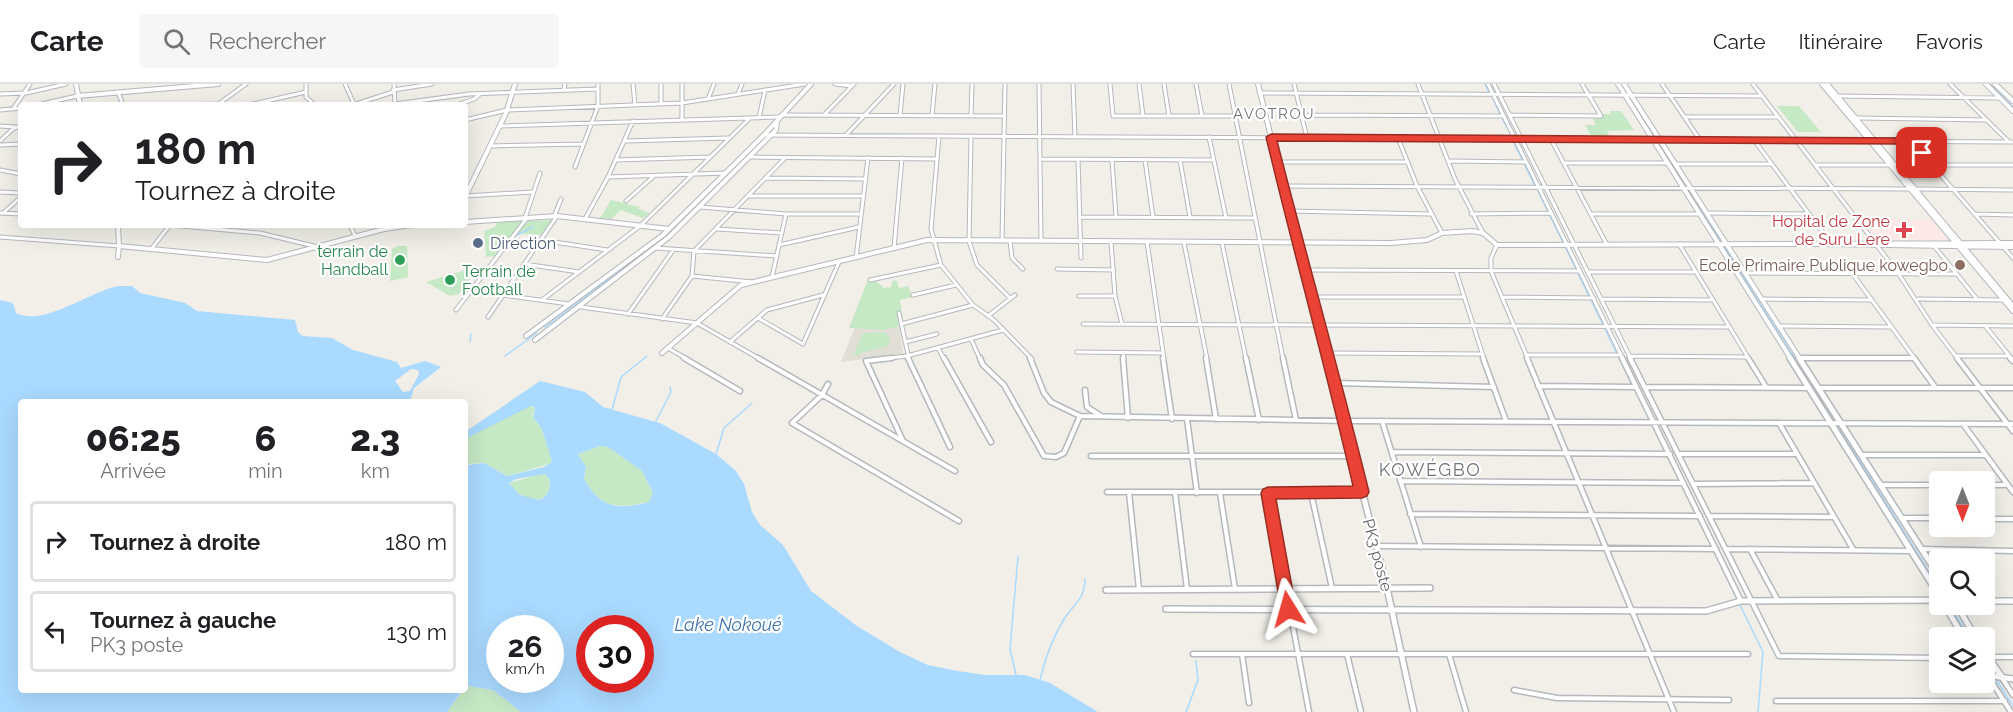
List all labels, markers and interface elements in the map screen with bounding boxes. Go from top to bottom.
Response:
search box [139,14,559,68]
text: Carte [30,25,103,58]
icon: search [160,25,193,58]
text: Rechercher [208,28,326,54]
text: Carte [1713,29,1765,54]
text: Itinéraire [1798,29,1882,54]
text: Favoris [1915,29,1983,54]
district label: AVOTROU [1233,105,1315,123]
text: 180 m [135,125,256,174]
icon: right [36,126,114,204]
pin [1896,127,1947,178]
icon: arrive [1905,136,1938,169]
text: Tournez à droite [135,175,336,206]
place label: Hopital de Zone de Suru Lere [1772,212,1890,249]
marker: Hopital de Zone de Suru Lere [1895,221,1913,239]
place label: Direction [490,234,556,253]
marker: Direction [471,236,485,250]
place label: terrain de Handball [317,242,389,279]
marker: terrain de Handball [393,253,407,267]
place label: Ecole Primaire Publique kowegbo [1699,256,1948,275]
marker: Ecole Primaire Publique kowegbo [1953,258,1967,272]
place label: Terrain de Football [462,262,536,299]
marker: Terrain de Football [443,273,457,287]
text: 06:25 [86,417,181,459]
text: 6 [254,417,276,459]
text: 2.3 [350,417,400,459]
district label: KOWÉGBO [1379,458,1481,480]
text: Arrivée [100,459,166,483]
text: min [248,459,283,483]
text: km [361,459,390,483]
north arrow [1929,471,1995,537]
map controls [1929,471,1995,693]
street label: PK3 poste [1359,517,1396,594]
icon: right [39,525,72,558]
text: Tournez à droite [90,529,260,555]
text: 180 m [385,529,447,555]
button: search [1929,549,1995,615]
position arrow [1256,577,1320,641]
text: Tournez à gauche [90,607,276,633]
water label: Lake Nokoué [674,614,782,635]
icon: left [39,615,72,648]
speed limit sign: 30 [576,615,654,693]
text: 130 m [387,619,447,645]
button: layers [1929,627,1995,693]
text: 26 [507,629,543,664]
text: PK3 poste [90,633,183,657]
text: km/h [505,660,545,678]

